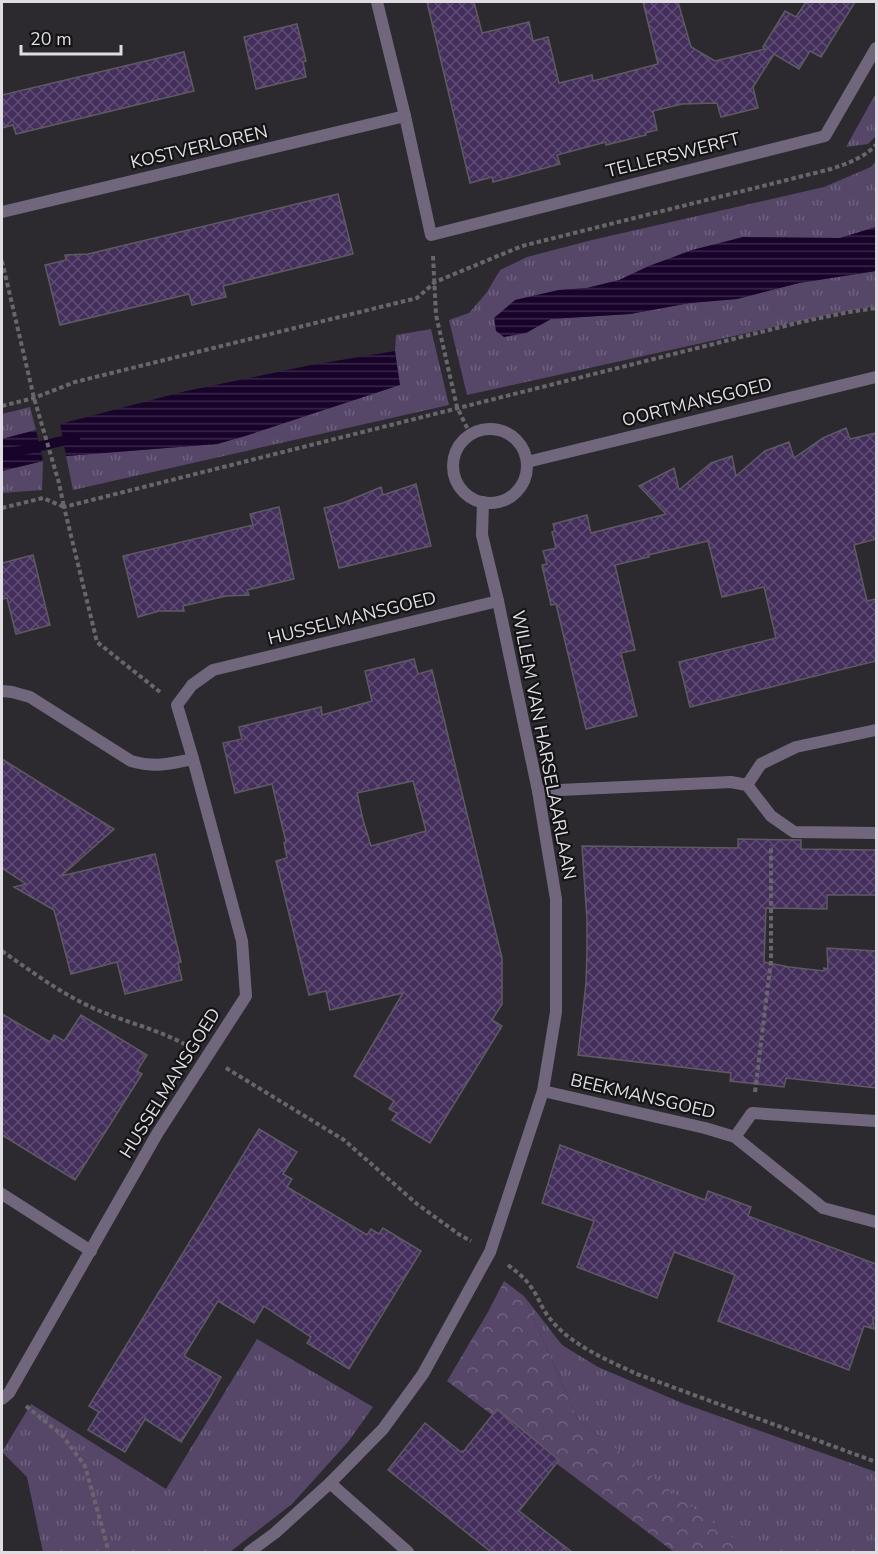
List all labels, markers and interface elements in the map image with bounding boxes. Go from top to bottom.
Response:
scale bar [21,18,122,56]
text: 20 m [30,27,72,51]
street label: KOSTVERLOREN [128,120,270,174]
street label: TELLERSWERFT [603,127,743,183]
street label: OORTMANSGOED [619,372,775,432]
street label: HUSSELMANSGOED [265,585,439,651]
street label: WILLEM VAN HARSELAARLAAN [506,608,582,882]
street label: HUSSELMANSGOED [114,1003,226,1163]
street label: BEEKMANSGOED [568,1068,718,1124]

